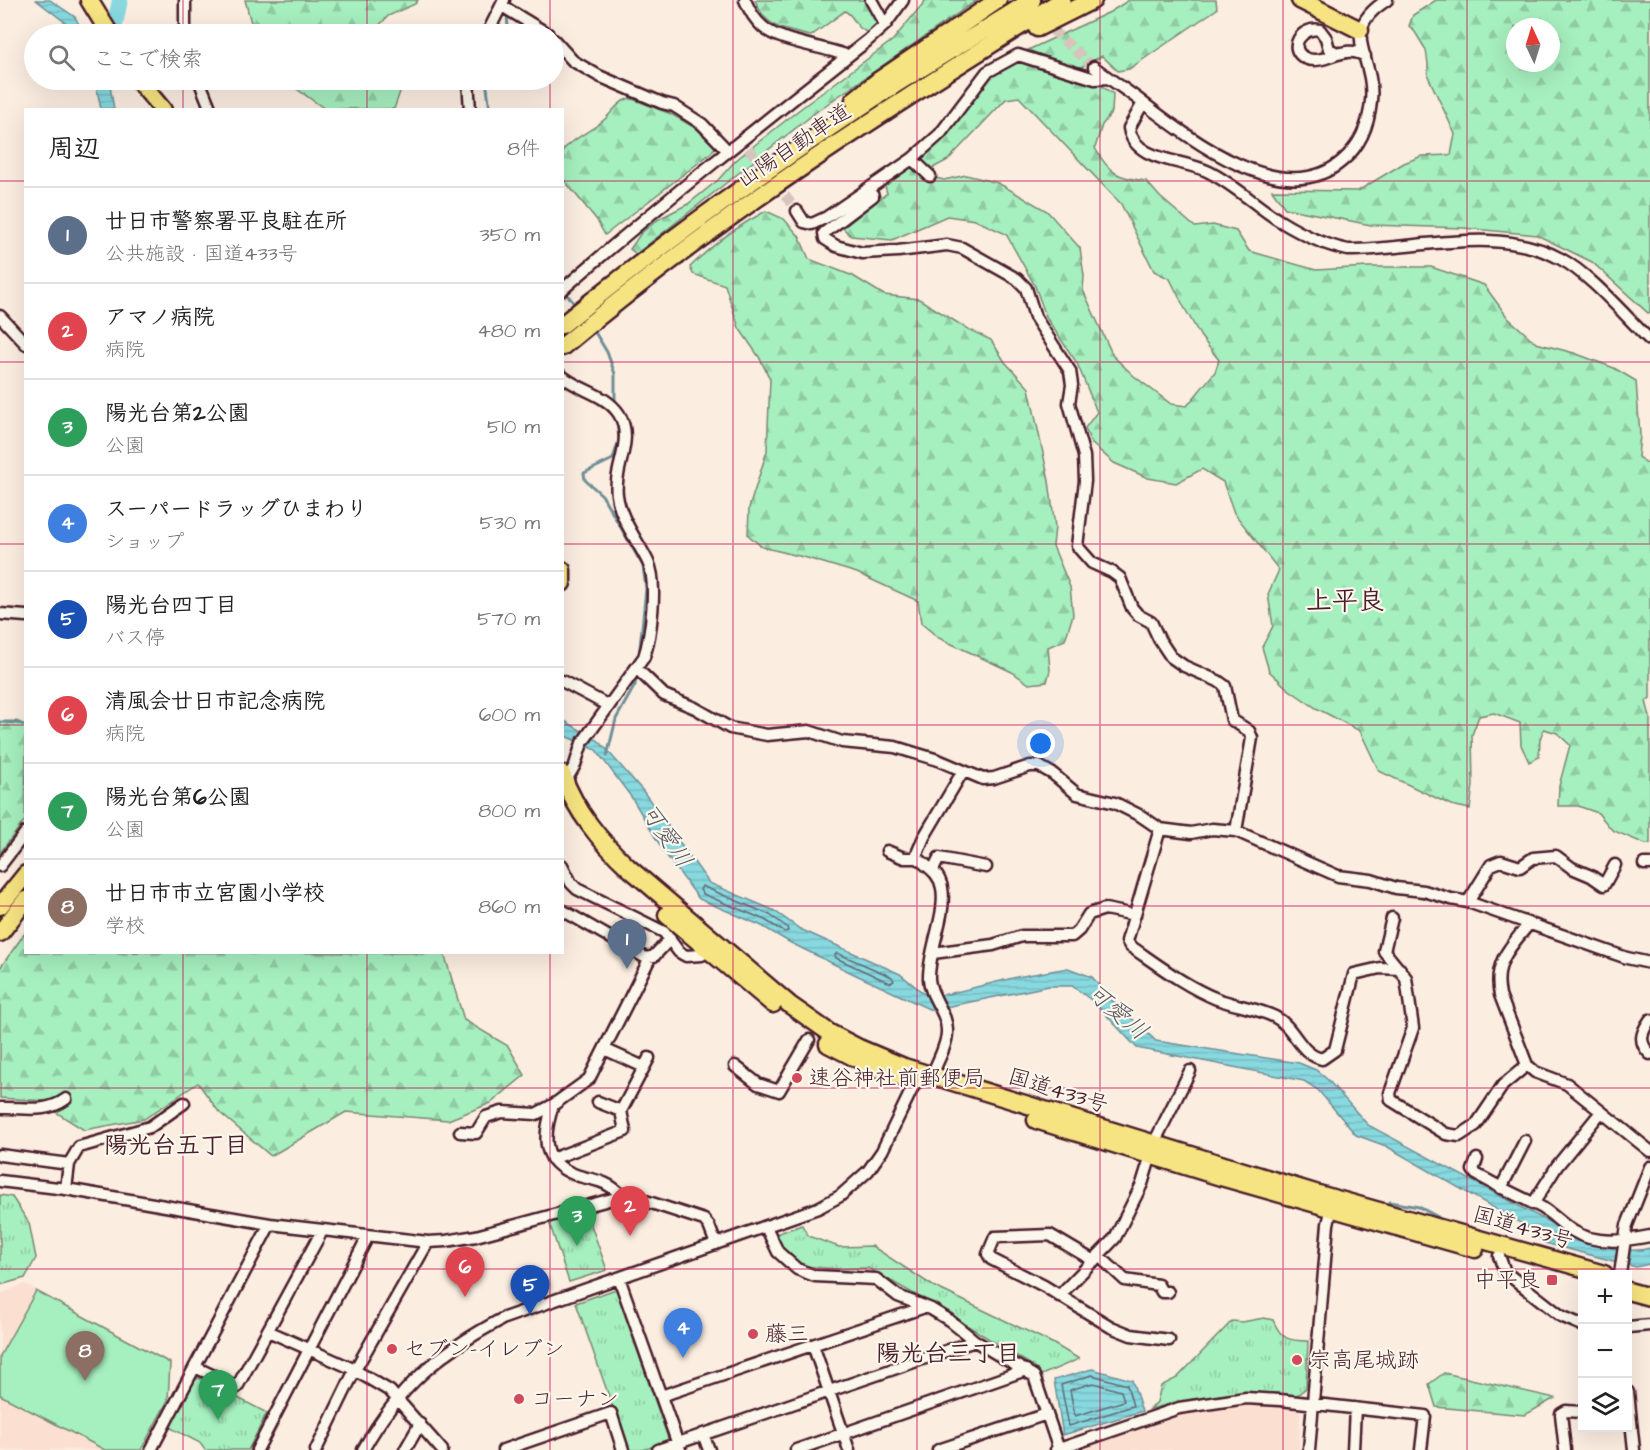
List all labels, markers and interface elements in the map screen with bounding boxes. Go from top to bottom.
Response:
north arrow [1506,18,1560,72]
search box [24,24,564,90]
icon: search [45,41,78,74]
text: ここで検索 [93,44,203,75]
street label: 山陽自動車道 [731,96,857,196]
text: 周辺 [48,131,100,167]
text: 8件 [507,135,540,163]
text: 廿日市警察署平良駐在所 [105,206,347,237]
text: 1 [66,221,69,249]
text: 350 m [479,221,540,249]
text: 公共施設 · 国道433号 [105,240,298,268]
text: アマノ病院 [105,302,215,333]
text: 2 [62,317,73,345]
text: 480 m [477,317,540,345]
text: 病院 [105,336,145,364]
text: 陽光台第2公園 [105,398,250,429]
text: 3 [62,413,73,441]
text: 510 m [487,413,540,441]
text: 公園 [105,432,145,460]
text: スーパードラッグひまわり [105,494,368,525]
text: 4 [61,509,74,537]
text: 530 m [479,509,540,537]
text: ショップ [105,528,184,556]
district label: 上平良 [1306,583,1384,619]
text: 陽光台四丁目 [105,590,237,621]
text: 5 [60,605,75,633]
text: 570 m [477,605,540,633]
text: バス停 [105,624,165,652]
text: 清風会廿日市記念病院 [105,686,325,717]
text: 6 [61,701,74,729]
text: 600 m [479,701,540,729]
text: 病院 [105,720,145,748]
your location [1026,729,1055,758]
text: 陽光台第6公園 [105,782,251,813]
text: 7 [61,797,74,825]
text: 800 m [478,797,540,825]
water label: 可愛川 [632,797,700,875]
text: 公園 [105,816,145,844]
text: 廿日市市立宮園小学校 [105,878,325,909]
text: 8 [61,893,74,921]
text: 860 m [478,893,540,921]
text: 学校 [105,912,145,940]
pin: 1 [608,920,646,969]
water label: 可愛川 [1079,976,1155,1048]
street label: 国道433号 [1004,1061,1112,1121]
place label: 速谷神社前郵便局 [809,1063,985,1094]
marker: 速谷神社前郵便局 [790,1071,804,1085]
district label: 陽光台五丁目 [104,1129,248,1163]
pin: 2 [610,1186,650,1236]
pin: 3 [558,1196,596,1246]
street label: 国道433号 [1469,1199,1577,1257]
pin: 6 [446,1248,484,1297]
place label: 中平良 [1474,1265,1540,1296]
pin: 5 [510,1266,550,1315]
map controls [1578,1270,1632,1432]
button: + [1578,1270,1632,1324]
marker: 中平良 [1545,1273,1559,1287]
pin: 4 [664,1308,702,1358]
place label: 藤三 [765,1319,809,1350]
button: − [1578,1324,1632,1378]
marker: 藤三 [746,1327,760,1341]
pin: 8 [66,1332,104,1381]
place label: セブン-イレブン [404,1334,565,1365]
district label: 陽光台三丁目 [876,1337,1020,1371]
marker: セブン-イレブン [385,1342,399,1356]
place label: 宗高尾城跡 [1309,1345,1419,1376]
marker: 宗高尾城跡 [1290,1353,1304,1367]
pin: 7 [198,1370,238,1420]
button: layers [1578,1378,1632,1432]
place label: コーナン [531,1384,619,1415]
marker: コーナン [512,1392,526,1406]

